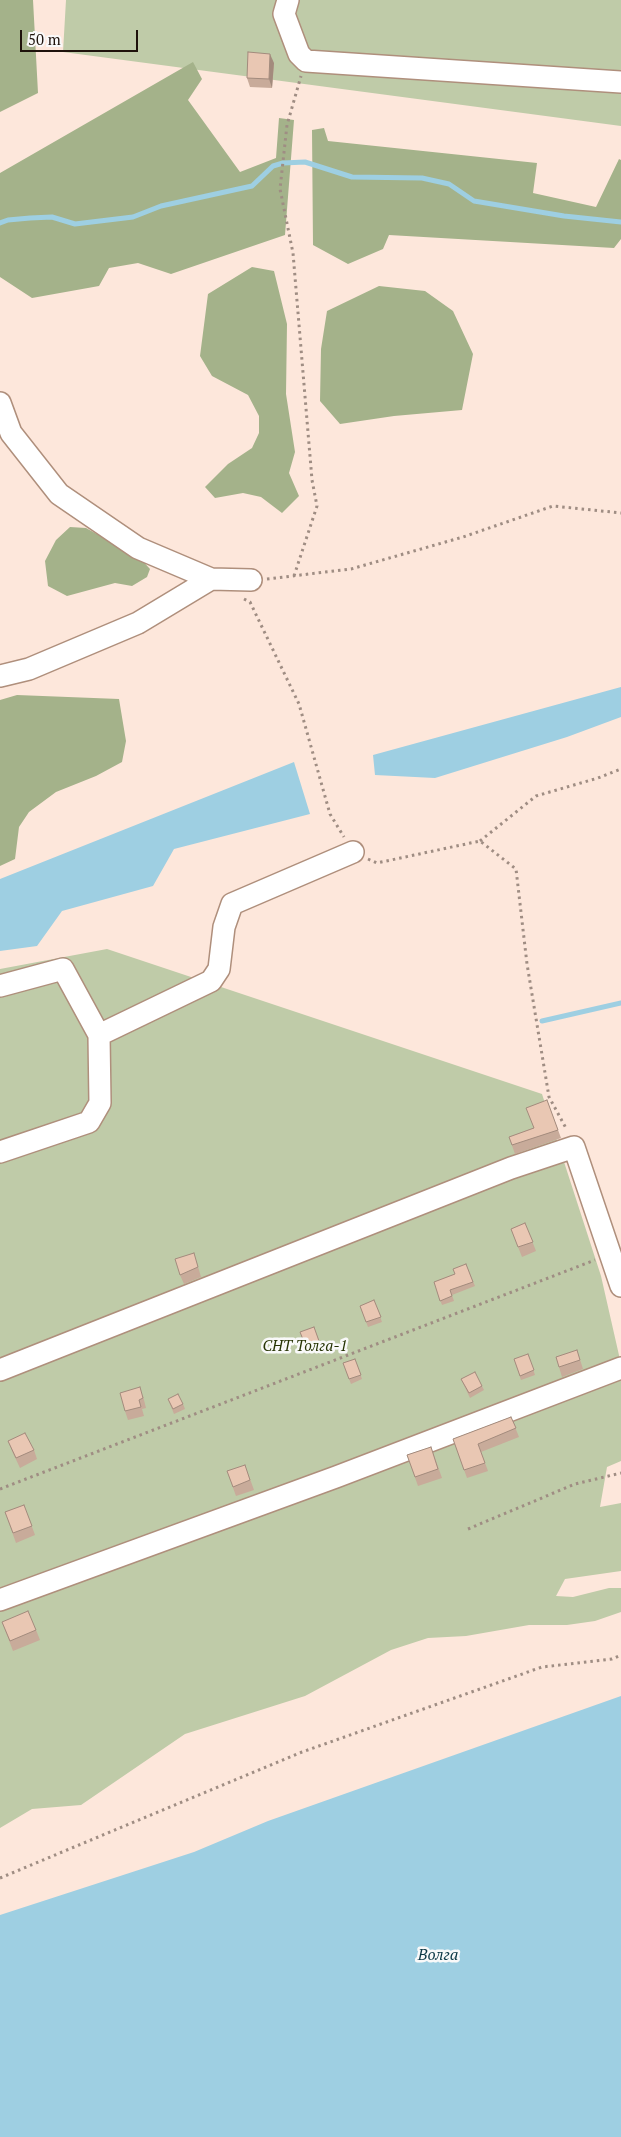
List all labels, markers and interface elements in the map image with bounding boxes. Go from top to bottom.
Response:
scale bar [22,20,140,52]
text: 50 m [28,29,61,49]
park label: СНТ Толга-1 [263,1338,347,1356]
water label: Волга [418,1945,458,1965]

